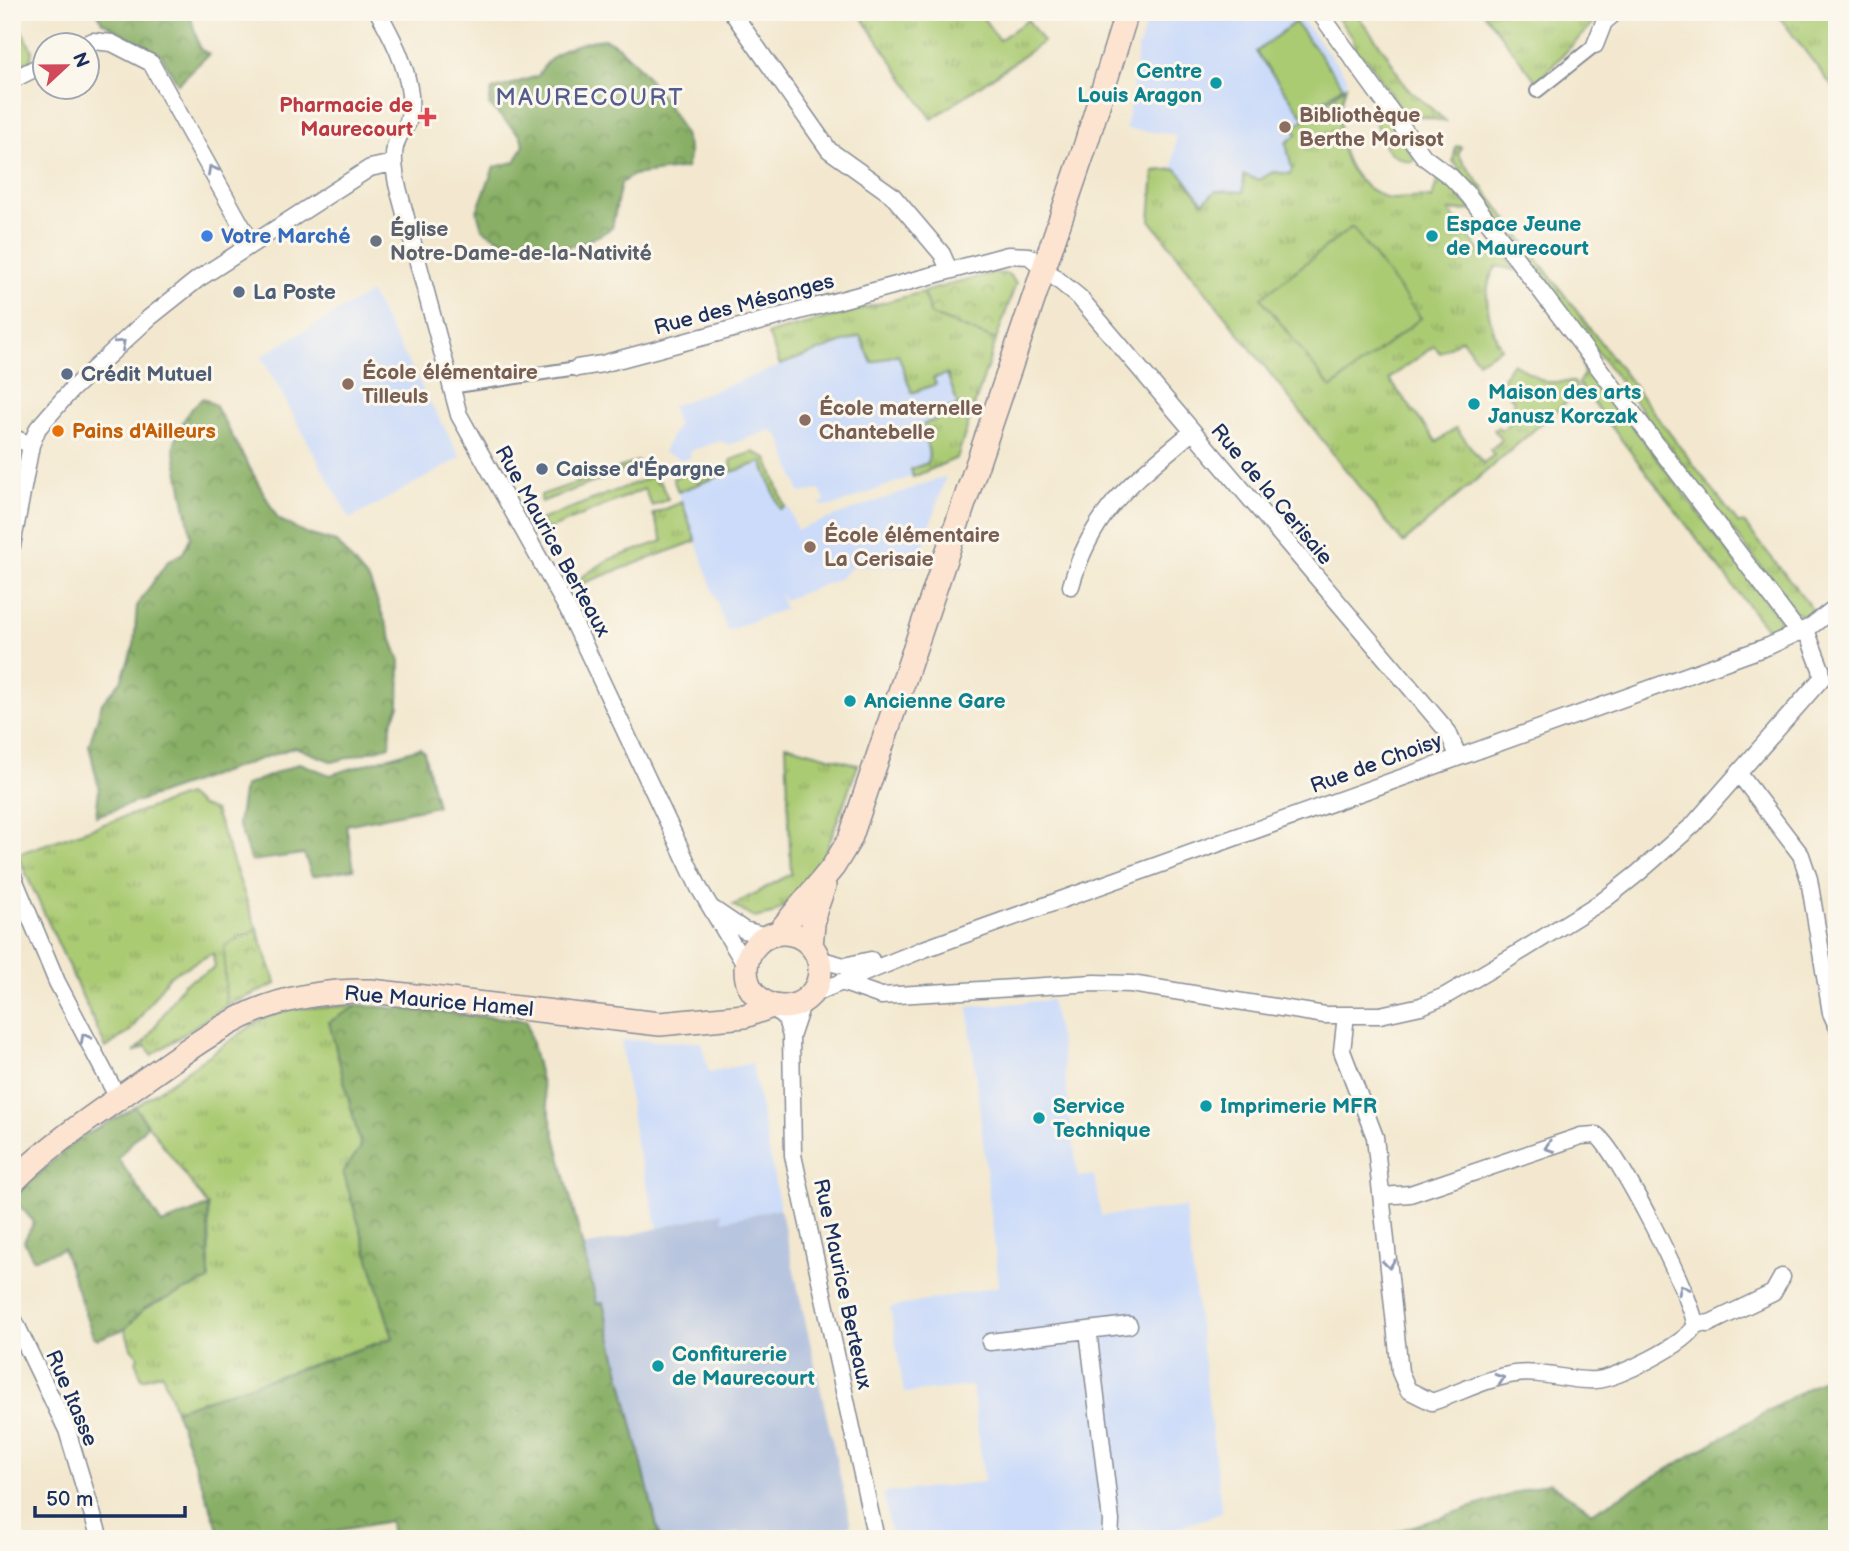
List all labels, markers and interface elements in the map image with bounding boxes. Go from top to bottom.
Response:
north arrow [32,32,102,102]
text: N [67,49,94,71]
place label: Centre Louis Aragon [1077,59,1202,108]
marker: Centre Louis Aragon [1208,75,1224,91]
district label: MAURECOURT [495,83,685,112]
place label: Pharmacie de Maurecourt [279,93,413,142]
place label: Bibliothèque Berthe Morisot [1299,103,1444,152]
marker: Pharmacie de Maurecourt [419,109,435,125]
marker: Bibliothèque Berthe Morisot [1277,119,1293,135]
one-way arrow [206,164,220,177]
place label: Espace Jeune de Maurecourt [1446,212,1589,261]
place label: Église Notre-Dame-de-la-Nativité [390,216,652,266]
place label: Votre Marché [221,224,351,249]
marker: Votre Marché [199,228,215,244]
marker: Espace Jeune de Maurecourt [1424,228,1440,244]
marker: Église Notre-Dame-de-la-Nativité [368,233,384,249]
street label: Rue des Mésanges [651,268,837,341]
place label: La Poste [253,280,336,305]
marker: La Poste [231,284,247,300]
one-way arrow [113,340,126,352]
place label: École élémentaire Tilleuls [362,359,538,409]
place label: Crédit Mutuel [81,362,212,387]
marker: Crédit Mutuel [59,366,75,382]
marker: École élémentaire Tilleuls [340,376,356,392]
place label: Maison des arts Janusz Korczak [1488,380,1641,429]
place label: École maternelle Chantebelle [819,395,983,445]
marker: Maison des arts Janusz Korczak [1466,396,1482,412]
marker: École maternelle Chantebelle [797,412,813,428]
place label: Pains d'Ailleurs [72,419,216,444]
street label: Rue de la Cerisaie [1205,419,1338,570]
marker: Pains d'Ailleurs [50,423,66,439]
street label: Rue Maurice Berteaux [490,441,616,641]
place label: Caisse d'Épargne [556,456,725,482]
marker: Caisse d'Épargne [534,461,550,477]
place label: École élémentaire La Cerisaie [824,522,1000,572]
marker: École élémentaire La Cerisaie [802,539,818,555]
place label: Ancienne Gare [863,689,1006,714]
marker: Ancienne Gare [842,693,858,709]
street label: Rue de Choisy [1307,728,1446,799]
street label: Rue Maurice Hamel [343,981,535,1022]
one-way arrow [80,1033,94,1046]
place label: Service Technique [1053,1094,1150,1143]
place label: Imprimerie MFR [1220,1094,1377,1119]
marker: Imprimerie MFR [1198,1098,1214,1114]
marker: Service Technique [1031,1110,1047,1126]
one-way arrow [1544,1139,1556,1153]
street label: Rue Maurice Berteaux [808,1177,877,1392]
one-way arrow [1381,1258,1396,1270]
one-way arrow [1677,1284,1691,1296]
place label: Confiturerie de Maurecourt [672,1342,815,1391]
street label: Rue Itasse [40,1346,103,1450]
marker: Confiturerie de Maurecourt [650,1358,666,1374]
one-way arrow [1493,1373,1505,1387]
scale bar [35,1474,186,1518]
text: 50 m [46,1487,93,1512]

